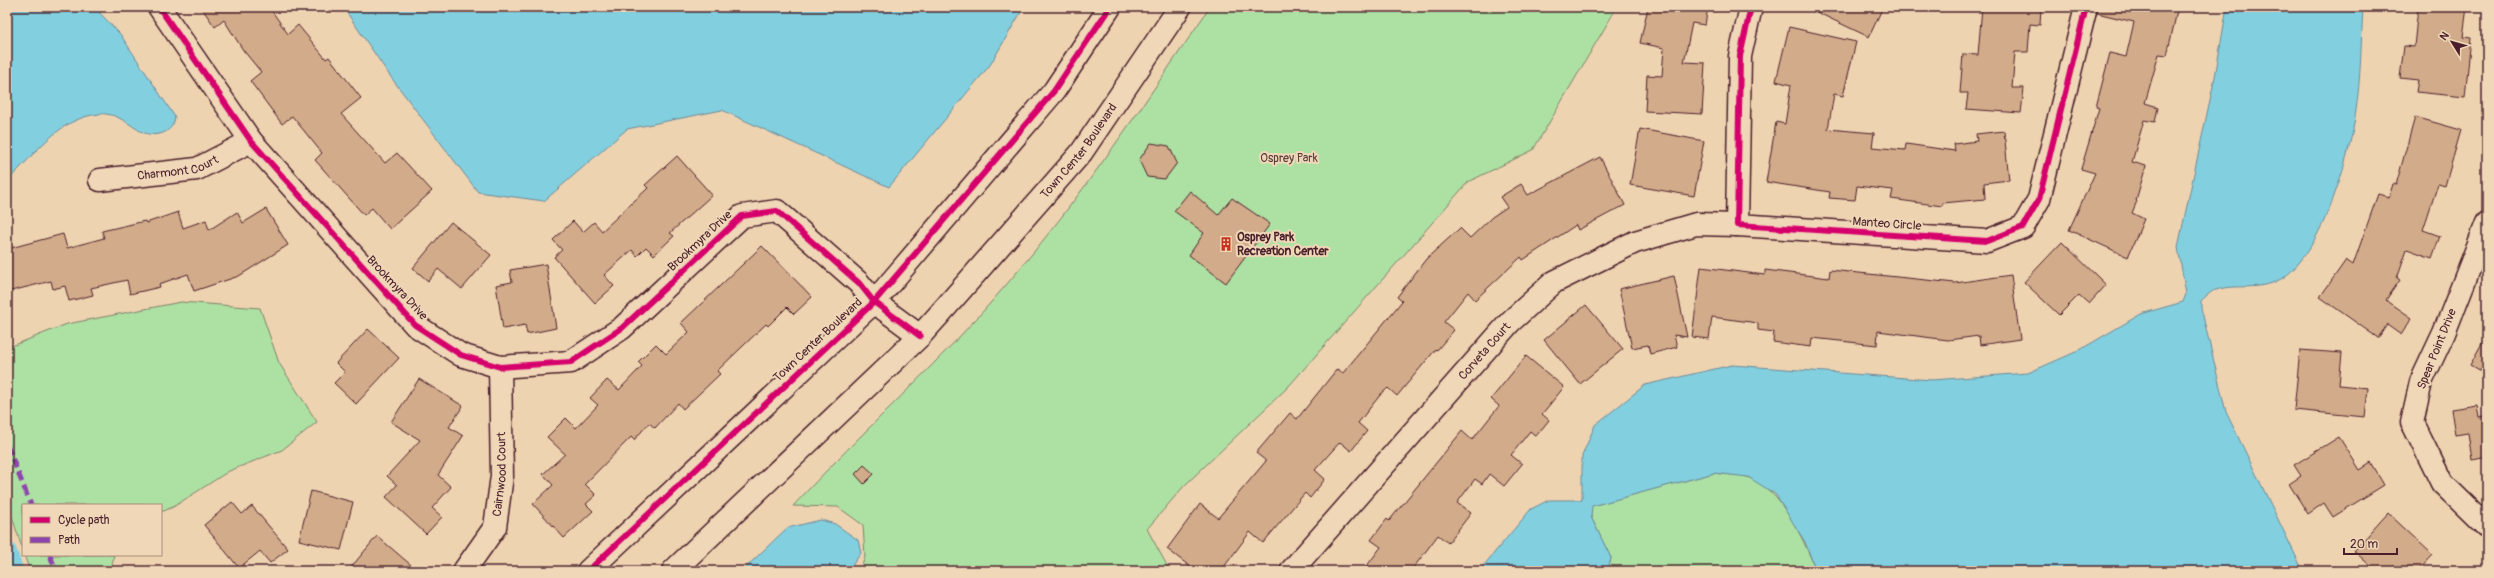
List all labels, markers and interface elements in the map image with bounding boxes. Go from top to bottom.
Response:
north arrow [2432,22,2472,62]
text: N [2437,29,2452,43]
street label: Town Center Boulevard [1037,100,1120,201]
park label: Osprey Park [1260,151,1318,166]
street label: Charmont Court [136,152,221,183]
street label: Brookmyra Drive [665,207,735,275]
street label: Manteo Circle [1852,214,1922,234]
place label: Osprey Park Recreation Center [1237,230,1329,259]
building icon: Osprey Park Recreation Center [1218,236,1234,252]
street label: Brookmyra Drive [363,253,431,323]
street label: Town Center Boulevard [770,295,866,385]
street label: Spear Point Drive [2414,306,2460,392]
street label: Corveta Court [1455,319,1514,383]
street label: Cairnwood Court [489,432,510,517]
legend [22,504,162,556]
text: Cycle path [58,513,110,528]
scale bar [2344,530,2397,556]
text: Path [58,533,80,548]
text: 20 m [2350,537,2379,552]

